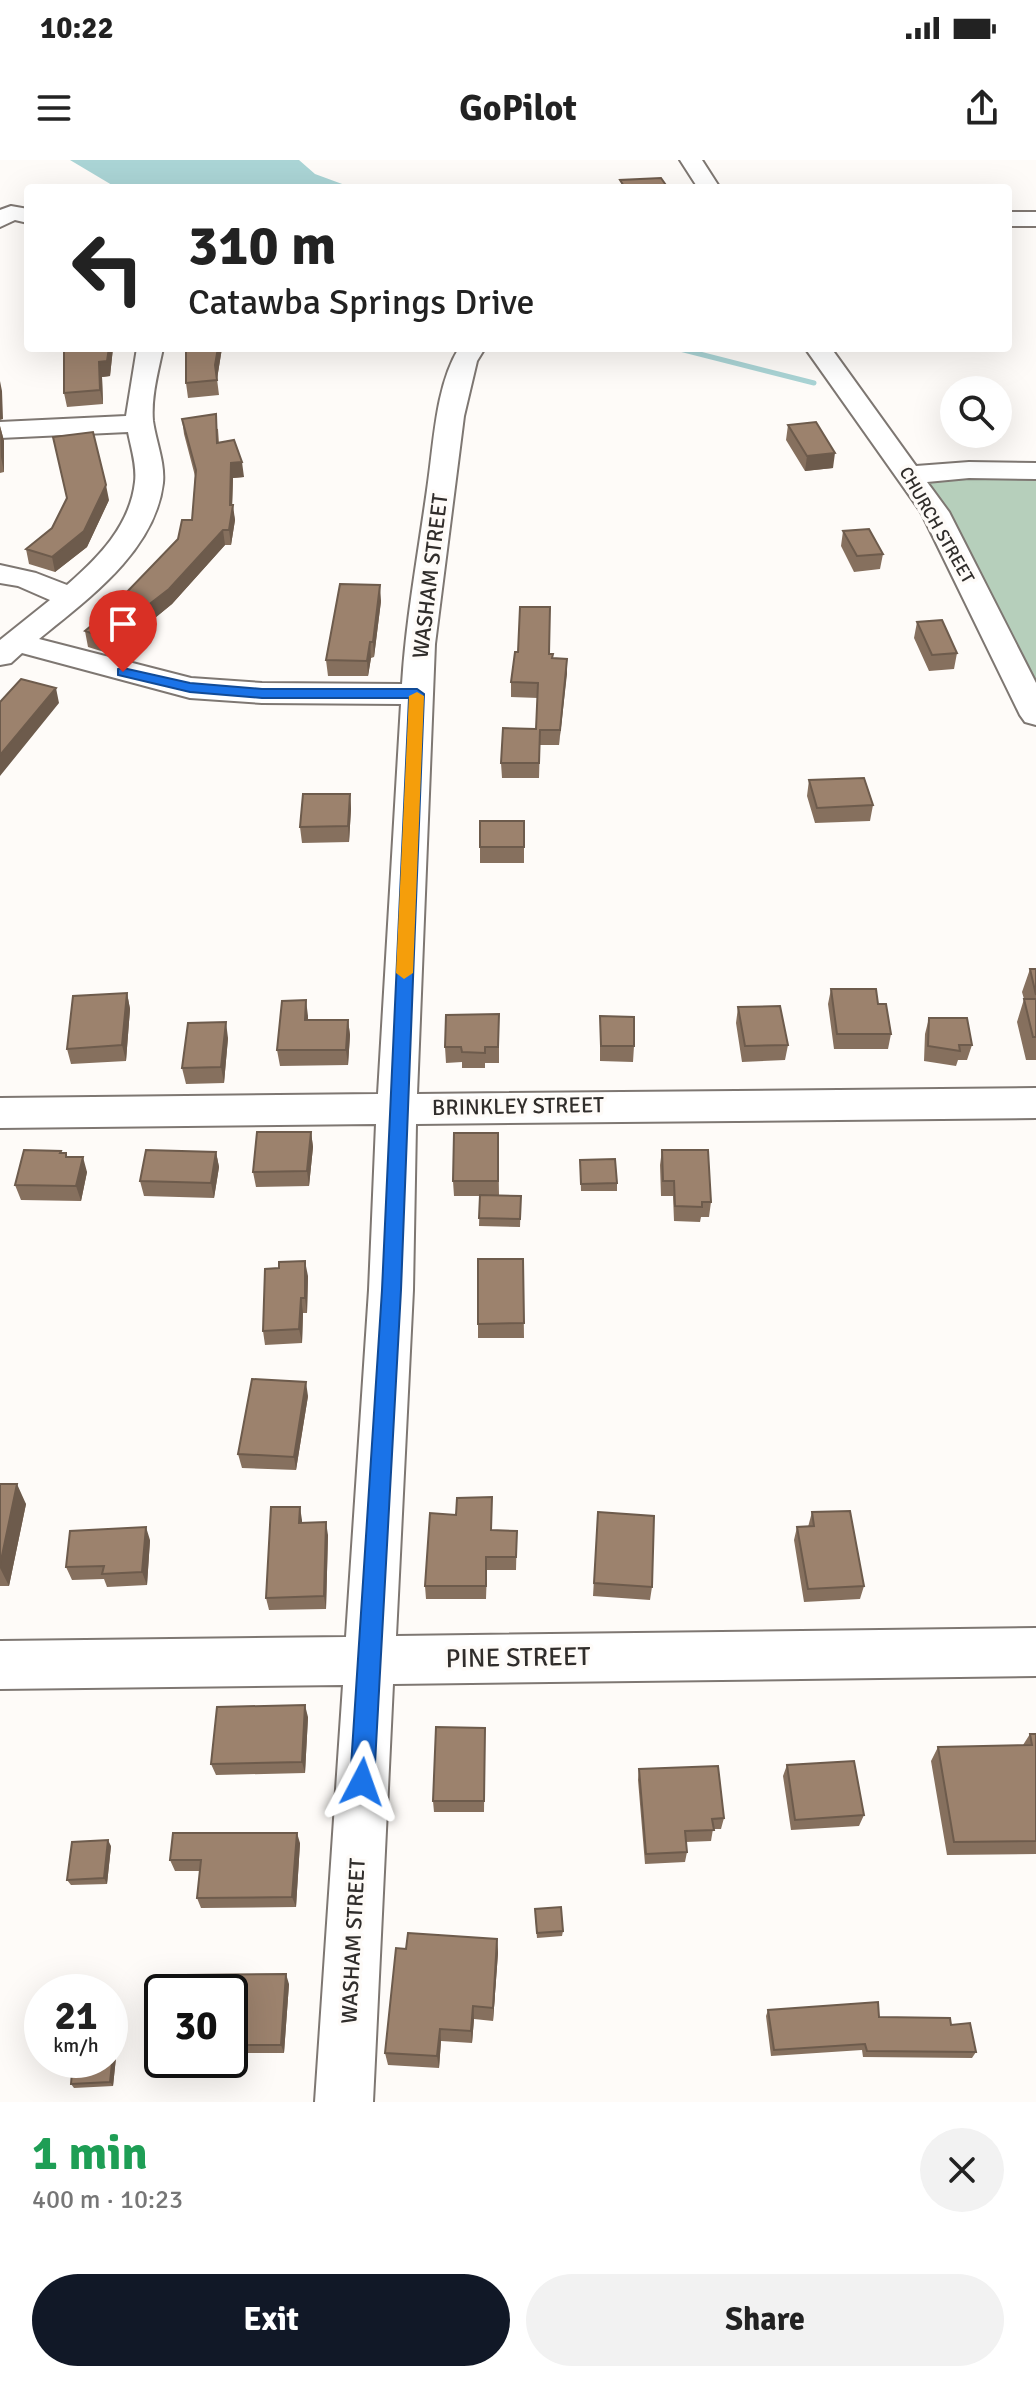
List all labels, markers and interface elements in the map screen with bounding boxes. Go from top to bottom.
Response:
text: 10:22 [40,10,114,47]
icon: menu [32,86,76,130]
text: GoPilot [459,86,577,131]
icon: share [960,86,1004,130]
text: 310 m [188,211,336,280]
icon: left [56,216,160,320]
text: Catawba Springs Drive [188,280,535,325]
map controls [940,376,1012,448]
button: search [940,376,1012,448]
street label: CHURCH STREET [895,463,979,587]
street label: WASHAM STREET [406,492,454,660]
pin [89,590,157,672]
icon: arrive [101,602,145,646]
street label: BRINKLEY STREET [432,1091,604,1121]
street label: PINE STREET [445,1641,591,1675]
position arrow [320,1740,404,1824]
street label: WASHAM STREET [335,1857,371,2025]
speed limit sign: 30 [144,1974,248,2078]
text: 21 [54,1991,98,2041]
text: km/h [53,2033,99,2058]
text: 1 min [32,2124,148,2183]
button: close [920,2128,1004,2212]
text: 400 m · 10:23 [32,2184,183,2216]
button: Exit [32,2274,510,2366]
button: Share [526,2274,1004,2366]

